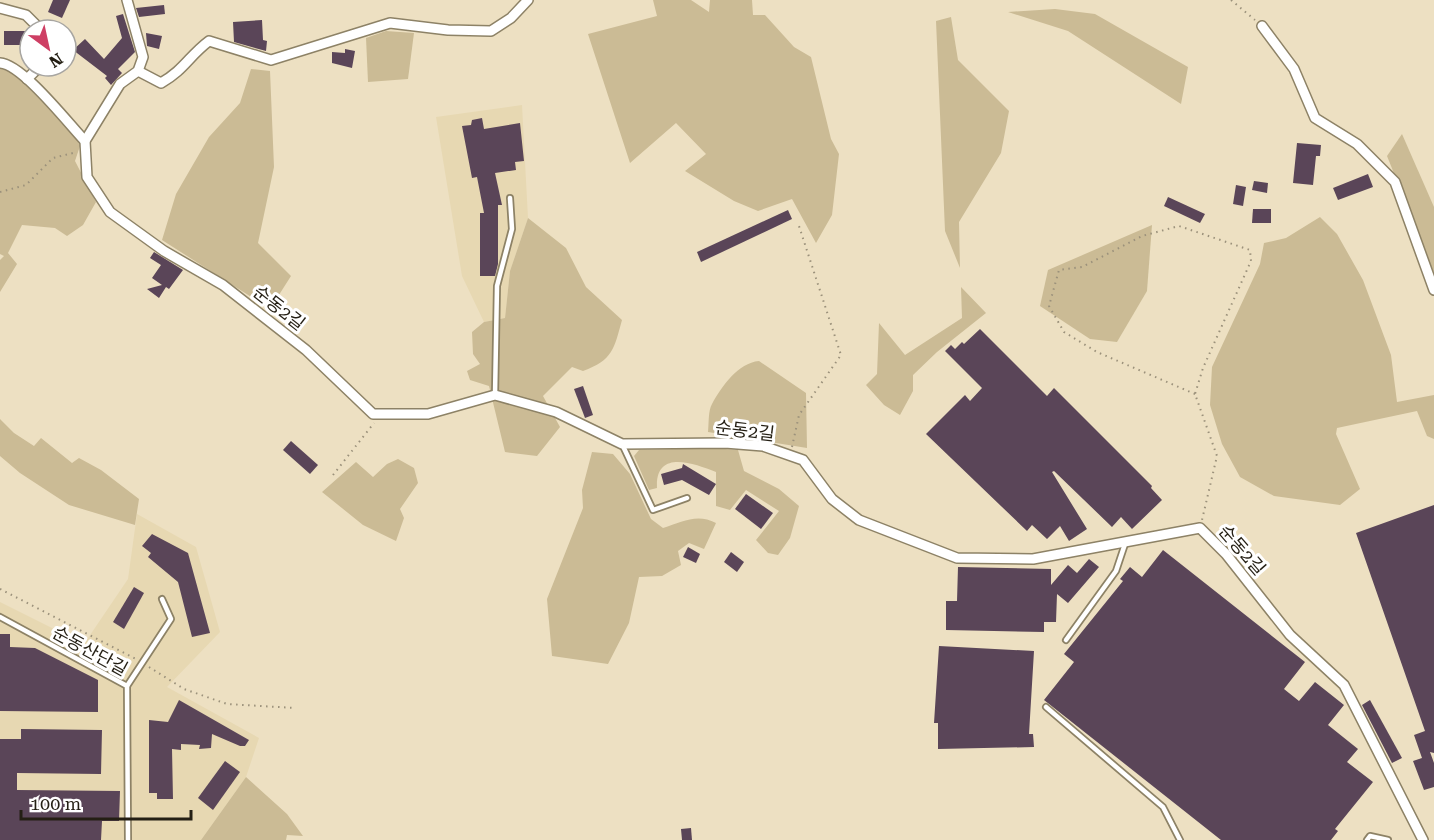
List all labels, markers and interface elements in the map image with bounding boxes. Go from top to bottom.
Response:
north arrow [18,18,78,78]
text: N [46,49,66,71]
street label: 순동2길 [249,281,309,334]
street label: 순동2길 [714,416,776,445]
street label: 순동2길 [1215,520,1270,579]
street label: 순동산단길 [49,621,132,680]
scale bar [21,783,190,821]
text: 100 m [30,793,81,814]

